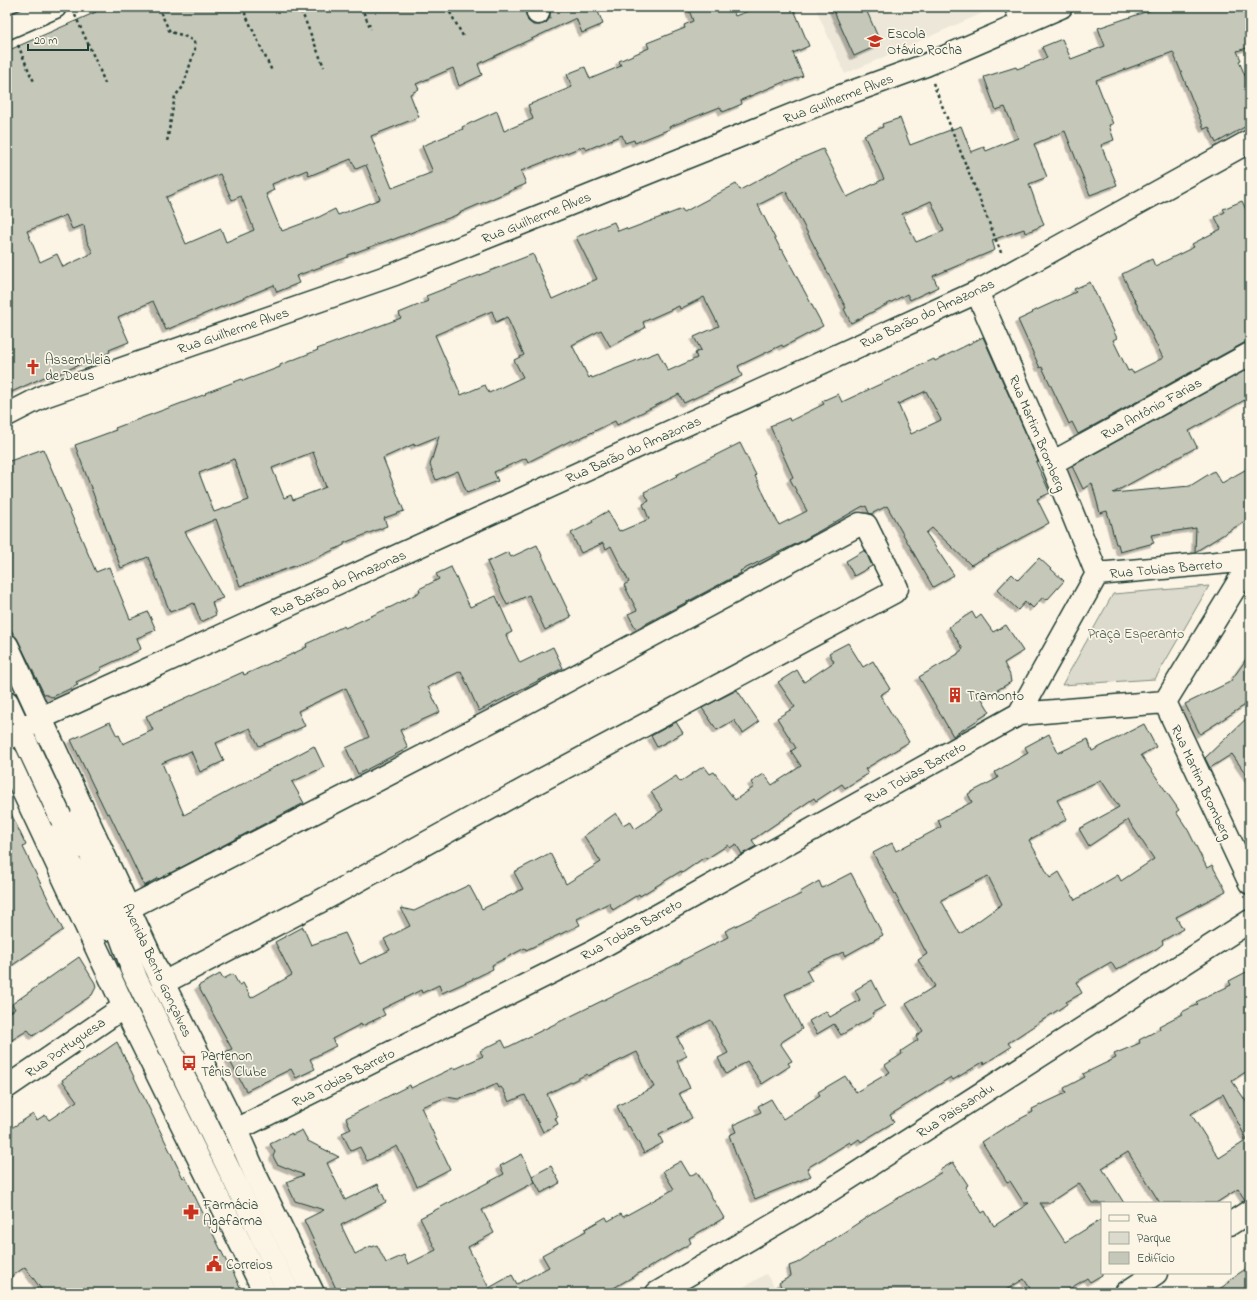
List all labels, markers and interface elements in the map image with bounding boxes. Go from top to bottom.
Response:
place label: Escola Otávio Rocha [887,24,962,61]
scale bar [28,26,88,52]
text: 20 m [34,32,57,50]
school or university icon: Escola Otávio Rocha [866,32,884,50]
street label: Rua Guilherme Alves [780,69,897,130]
street label: Rua Guilherme Alves [479,187,594,250]
street label: Rua Barão do Amazonas [857,274,998,355]
street label: Rua Guilherme Alves [175,303,292,360]
place label: Assembleia de Deus [45,350,111,387]
church icon: Assembleia de Deus [24,358,42,376]
street label: Rua Martim Bromberg [1002,372,1071,496]
street label: Rua Antônio Farias [1097,373,1206,446]
street label: Rua Barão do Amazonas [562,411,705,490]
street label: Rua Barão do Amazonas [267,545,410,624]
street label: Rua Tobias Barreto [1109,554,1223,585]
park label: Praça Esperanto [1088,624,1184,645]
building icon: Tramonto [946,686,964,704]
place label: Tramonto [967,686,1024,707]
street label: Rua Martim Bromberg [1164,722,1237,844]
street label: Rua Tobias Barreto [861,737,970,810]
street label: Rua Tobias Barreto [577,894,686,967]
street label: Avenida Bento Gonçalves [116,900,197,1041]
street label: Rua Portuguesa [22,1013,111,1084]
street label: Rua Tobias Barreto [289,1043,399,1113]
place label: Partenon Tênis Clube [201,1046,267,1083]
bus stop icon: Partenon Tênis Clube [180,1054,198,1072]
street label: Rua Paissandu [913,1078,999,1144]
place label: Farmácia Agafarma [202,1195,262,1233]
legend [1101,1202,1231,1274]
pharmacy icon: Farmácia Agafarma [182,1203,200,1221]
text: Rua [1137,1210,1157,1228]
text: Parque [1137,1230,1171,1248]
text: Edifício [1137,1250,1175,1268]
public building icon: Correios [205,1255,223,1273]
place label: Correios [226,1255,273,1276]

